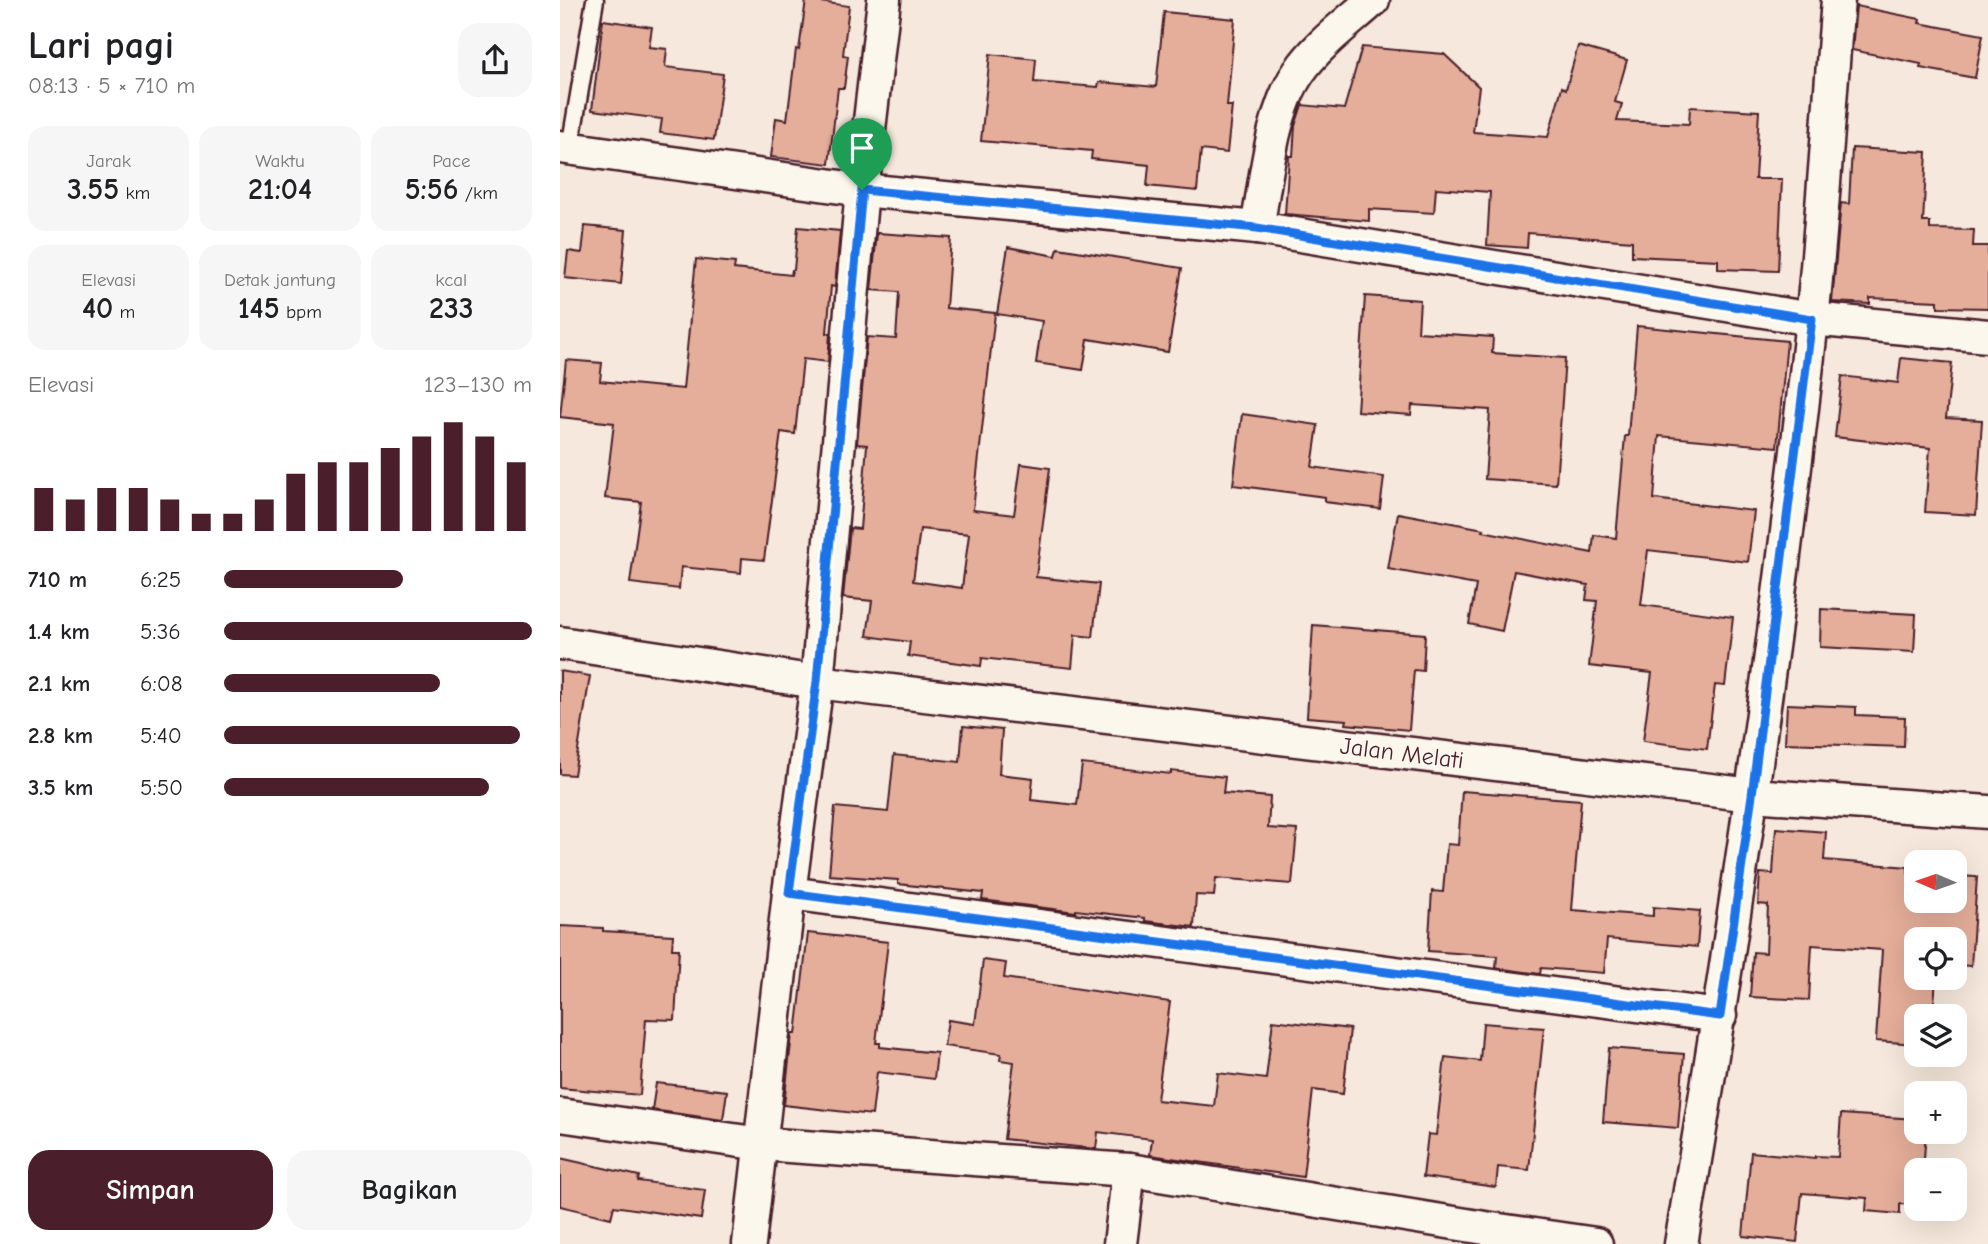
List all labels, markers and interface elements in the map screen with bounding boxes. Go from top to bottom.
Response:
button: share [458,23,532,97]
text: Lari pagi [28,24,174,68]
text: 08:13 · 5 × 710 m [28,72,195,99]
pin [832,118,892,190]
icon: arrive [843,129,881,167]
text: Jarak [86,150,131,172]
text: Waktu [255,150,305,172]
text: Pace [432,150,470,172]
text: 3.55 [67,172,119,207]
text: 21:04 [248,172,312,207]
text: 5:56 [405,172,458,207]
text: km [119,182,150,204]
text: /km [458,182,498,204]
text: Elevasi [81,269,136,291]
text: Detak jantung [224,269,336,291]
text: kcal [435,269,467,291]
text: 40 [82,291,113,326]
text: 145 [238,291,280,326]
text: 233 [429,291,474,326]
text: m [113,301,135,323]
text: bpm [280,301,322,323]
text: Elevasi [28,371,94,398]
text: 123–130 m [424,371,532,398]
text: 710 m [28,566,87,593]
text: 6:25 [140,566,181,593]
text: 1.4 km [28,618,90,645]
text: 5:36 [140,618,181,645]
text: 2.1 km [28,670,90,697]
text: 6:08 [140,670,182,697]
text: 2.8 km [28,722,93,749]
text: 5:40 [140,722,182,749]
street label: Jalan Melati [1339,732,1465,774]
text: 3.5 km [28,774,93,801]
text: 5:50 [140,774,183,801]
north arrow [1904,850,1967,914]
map controls [1904,850,1967,1221]
button: locate [1904,927,1967,990]
button: layers [1904,1004,1967,1067]
button: + [1904,1081,1967,1144]
button: Simpan [28,1150,273,1230]
button: Bagikan [287,1150,532,1230]
button: − [1904,1158,1967,1221]

